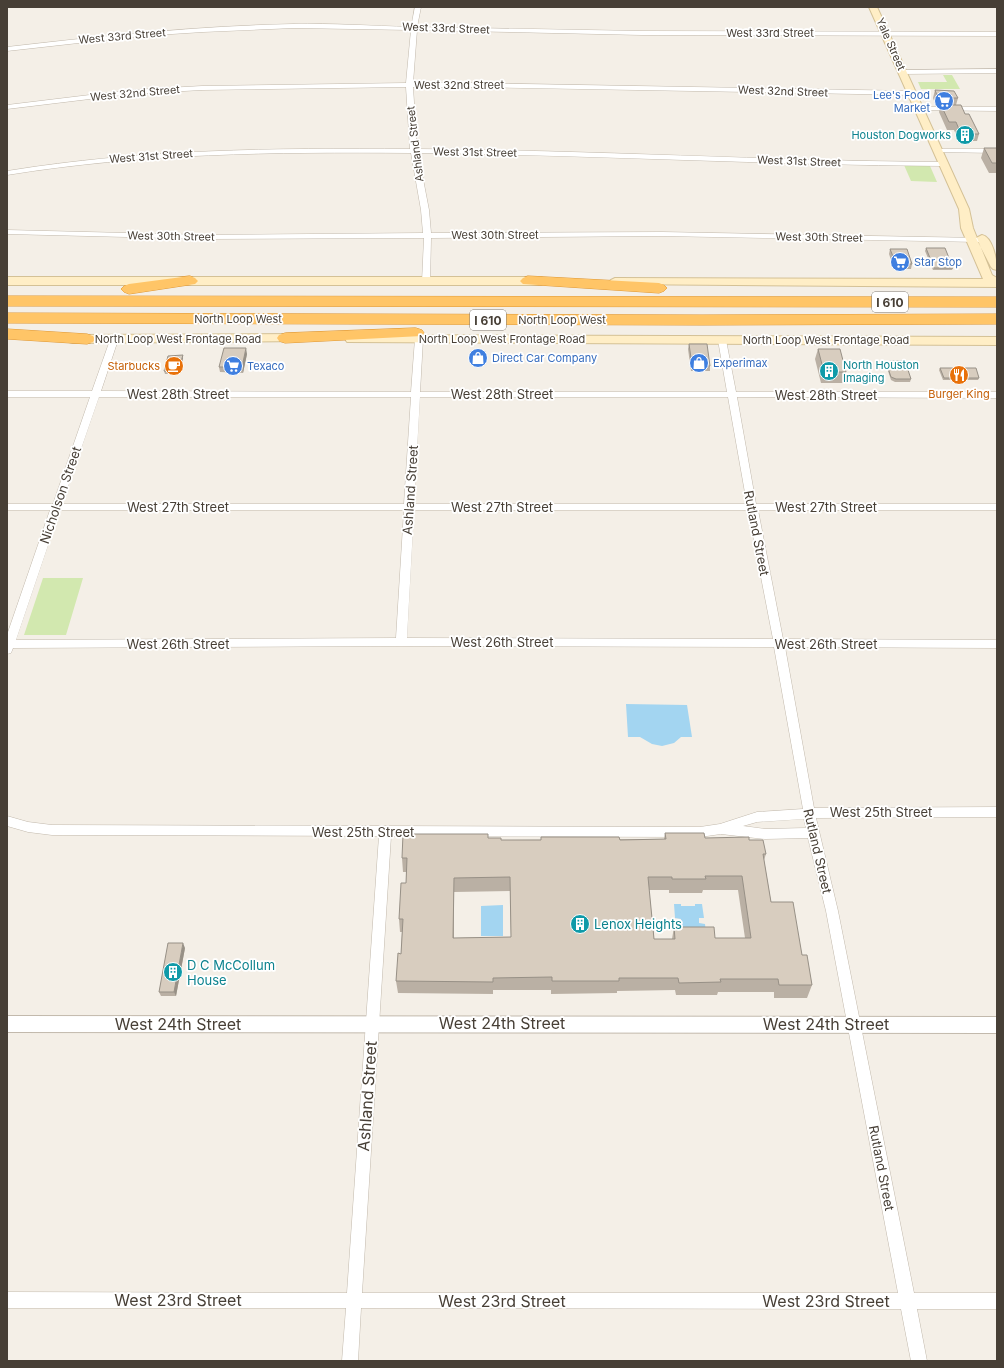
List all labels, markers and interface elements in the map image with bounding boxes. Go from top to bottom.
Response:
street label: Yale Street [873,16,909,73]
street label: West 33rd Street [402,19,490,37]
street label: West 33rd Street [78,25,167,47]
street label: West 33rd Street [726,26,814,40]
street label: West 32nd Street [414,78,504,92]
street label: West 32nd Street [90,82,181,104]
street label: West 32nd Street [738,82,829,100]
place label: Lee's Food Market [873,88,930,115]
supermarket icon: Lee's Food Market [933,90,955,112]
street label: Ashland Street [403,105,427,183]
building icon: Houston Dogworks [954,124,976,146]
place label: Houston Dogworks [851,128,951,142]
street label: West 31st Street [433,144,518,160]
street label: West 31st Street [109,146,194,166]
street label: West 31st Street [757,153,842,169]
street label: West 30th Street [127,228,215,244]
street label: West 30th Street [451,228,539,242]
street label: West 30th Street [775,229,863,245]
supermarket icon: Star Stop [889,251,911,273]
place label: Star Stop [914,255,962,269]
road number: I 610 [872,292,908,312]
road number: I 610 [470,310,506,330]
street label: North Loop West [194,312,282,326]
street label: North Loop West [518,313,606,327]
street label: North Loop West Frontage Road [95,332,261,346]
street label: North Loop West Frontage Road [419,332,585,346]
street label: North Loop West Frontage Road [743,333,909,347]
shop icon: Direct Car Company [467,347,489,369]
place label: Direct Car Company [492,351,597,365]
shop icon: Experimax [688,352,710,374]
cafe icon: Starbucks [163,355,185,377]
supermarket icon: Texaco [222,355,244,377]
place label: Experimax [713,356,768,370]
place label: North Houston Imaging [843,358,919,385]
place label: Starbucks [107,359,160,373]
place label: Texaco [247,359,285,373]
building icon: North Houston Imaging [818,360,840,382]
restaurant icon: Burger King [948,364,970,386]
street label: West 28th Street [127,386,229,402]
street label: West 28th Street [451,386,553,402]
street label: West 28th Street [775,387,877,403]
place label: Burger King [928,387,990,401]
street label: Nicholson Street [36,444,84,546]
street label: Ashland Street [399,445,421,535]
street label: Rutland Street [741,489,773,577]
street label: West 27th Street [127,499,229,515]
street label: West 27th Street [451,499,553,515]
street label: West 27th Street [775,499,877,515]
street label: West 26th Street [451,634,553,650]
street label: West 26th Street [127,636,229,652]
street label: West 26th Street [775,636,877,652]
street label: West 25th Street [830,804,932,820]
street label: Rutland Street [800,807,836,895]
street label: West 25th Street [312,824,414,840]
building icon: Lenox Heights [569,913,591,935]
place label: Lenox Heights [594,916,682,932]
place label: D C McCollum House [187,957,275,988]
building icon: D C McCollum House [162,961,184,983]
street label: West 24th Street [439,1013,565,1033]
street label: West 24th Street [115,1014,241,1034]
street label: West 24th Street [763,1014,889,1034]
street label: Ashland Street [353,1040,381,1152]
street label: Rutland Street [866,1124,898,1212]
street label: West 23rd Street [114,1290,242,1310]
street label: West 23rd Street [438,1291,566,1311]
street label: West 23rd Street [762,1291,890,1311]

